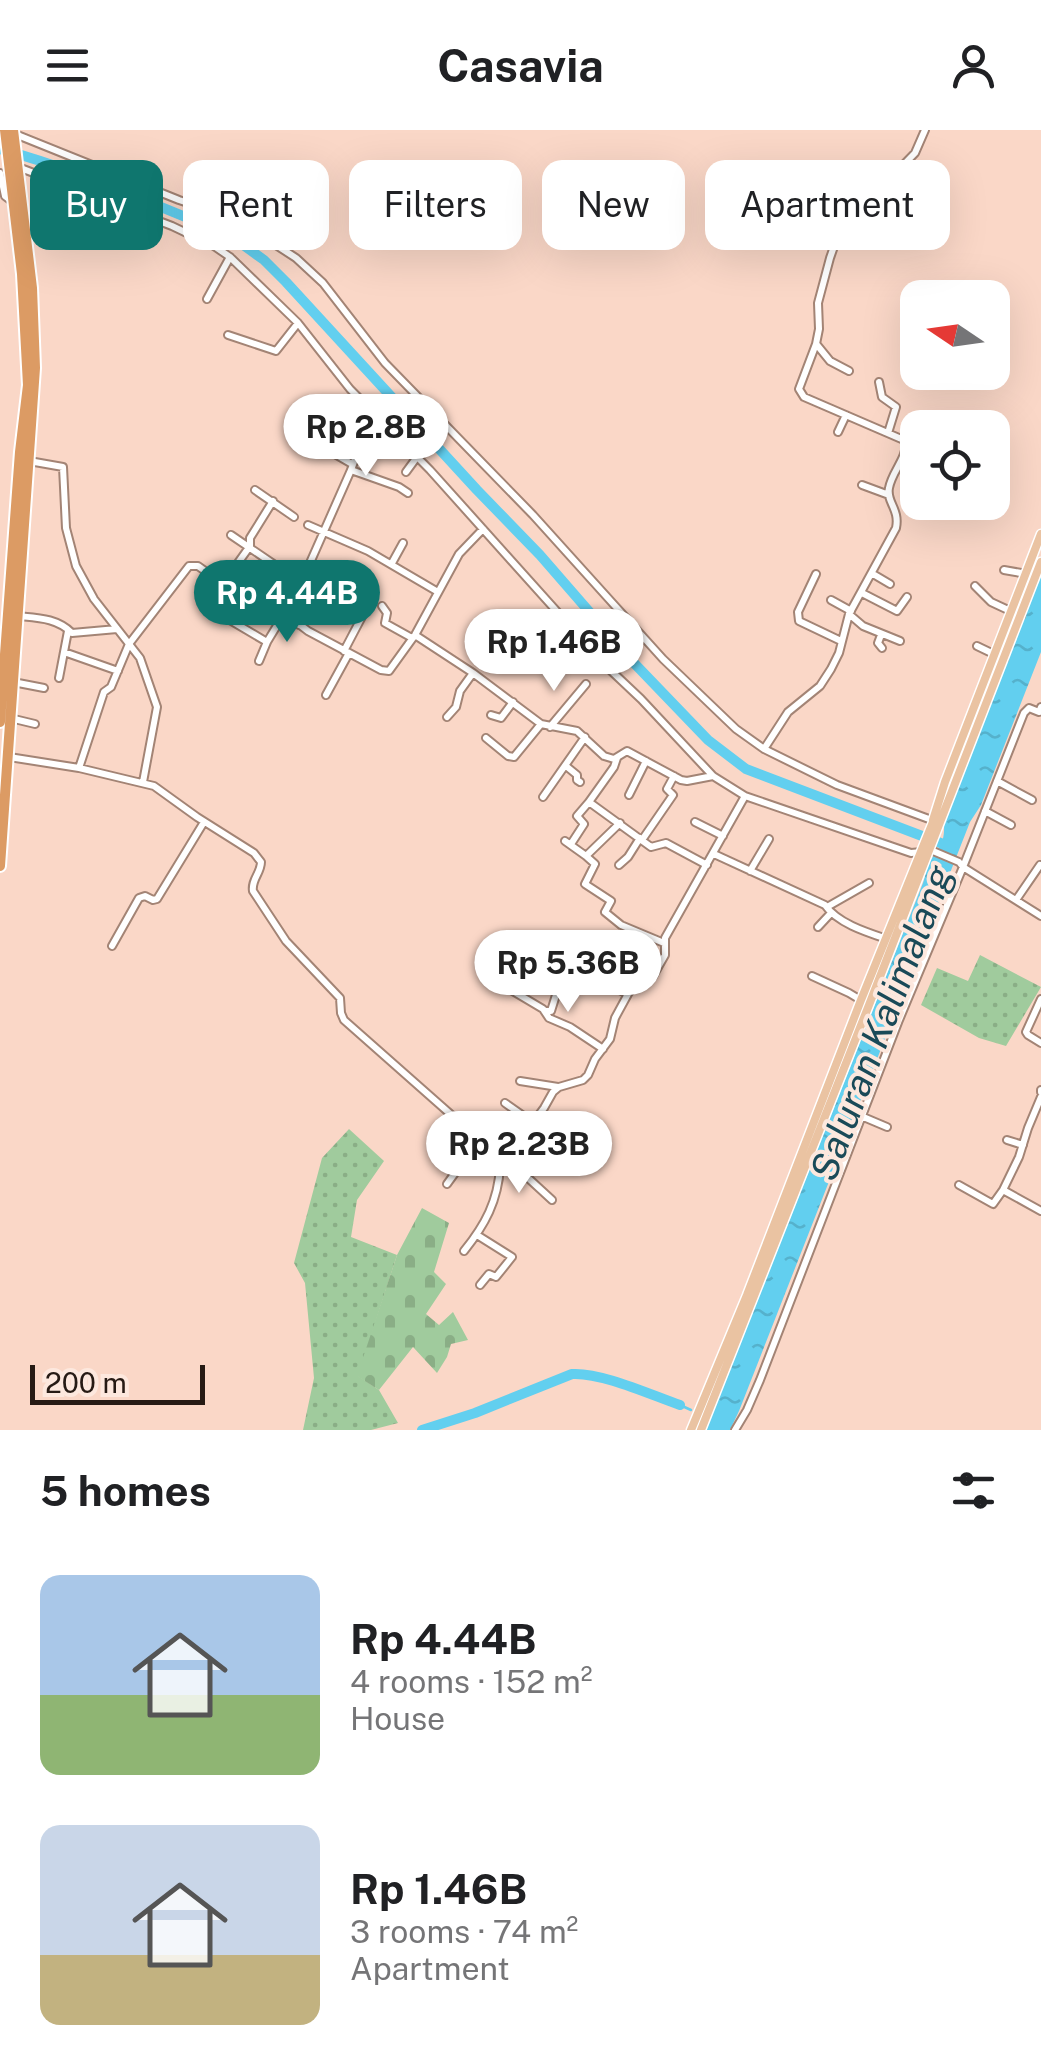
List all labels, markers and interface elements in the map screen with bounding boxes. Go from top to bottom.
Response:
icon: menu [40,38,95,93]
icon: person [946,38,1001,93]
text: Casavia [437,39,604,92]
chip: Buy [30,160,163,250]
chip: Rent [183,160,329,250]
chip: Filters [349,160,522,250]
chip: New [542,160,685,250]
chip: Apartment [705,160,950,250]
north arrow [900,280,1010,390]
map controls [900,280,1010,520]
pin: Rp 2.8B [274,394,458,479]
text: Rp 2.8B [305,408,427,445]
button: locate [900,410,1010,520]
pin: Rp 4.44B [184,560,390,645]
text: Rp 4.44B [216,574,358,611]
pin: Rp 1.46B [451,609,657,694]
text: Rp 1.46B [487,623,621,660]
water label: Saluran Kalimalang [801,859,963,1187]
pin: Rp 5.36B [465,930,671,1015]
text: Rp 5.36B [496,944,640,981]
pin: Rp 2.23B [416,1111,622,1196]
text: Rp 2.23B [448,1125,590,1162]
scale bar [30,1360,205,1404]
text: 200 m [45,1366,127,1399]
icon: filters [946,1463,1001,1518]
text: 5 homes [40,1466,211,1515]
text: Rp 4.44B [350,1614,537,1663]
icon: home [120,1615,240,1735]
text: 4 rooms · 152 m² [350,1663,592,1700]
text: House [350,1700,445,1737]
text: Rp 1.46B [350,1864,527,1913]
icon: home [120,1865,240,1985]
text: 3 rooms · 74 m² [350,1913,578,1950]
text: Apartment [350,1950,510,1987]

